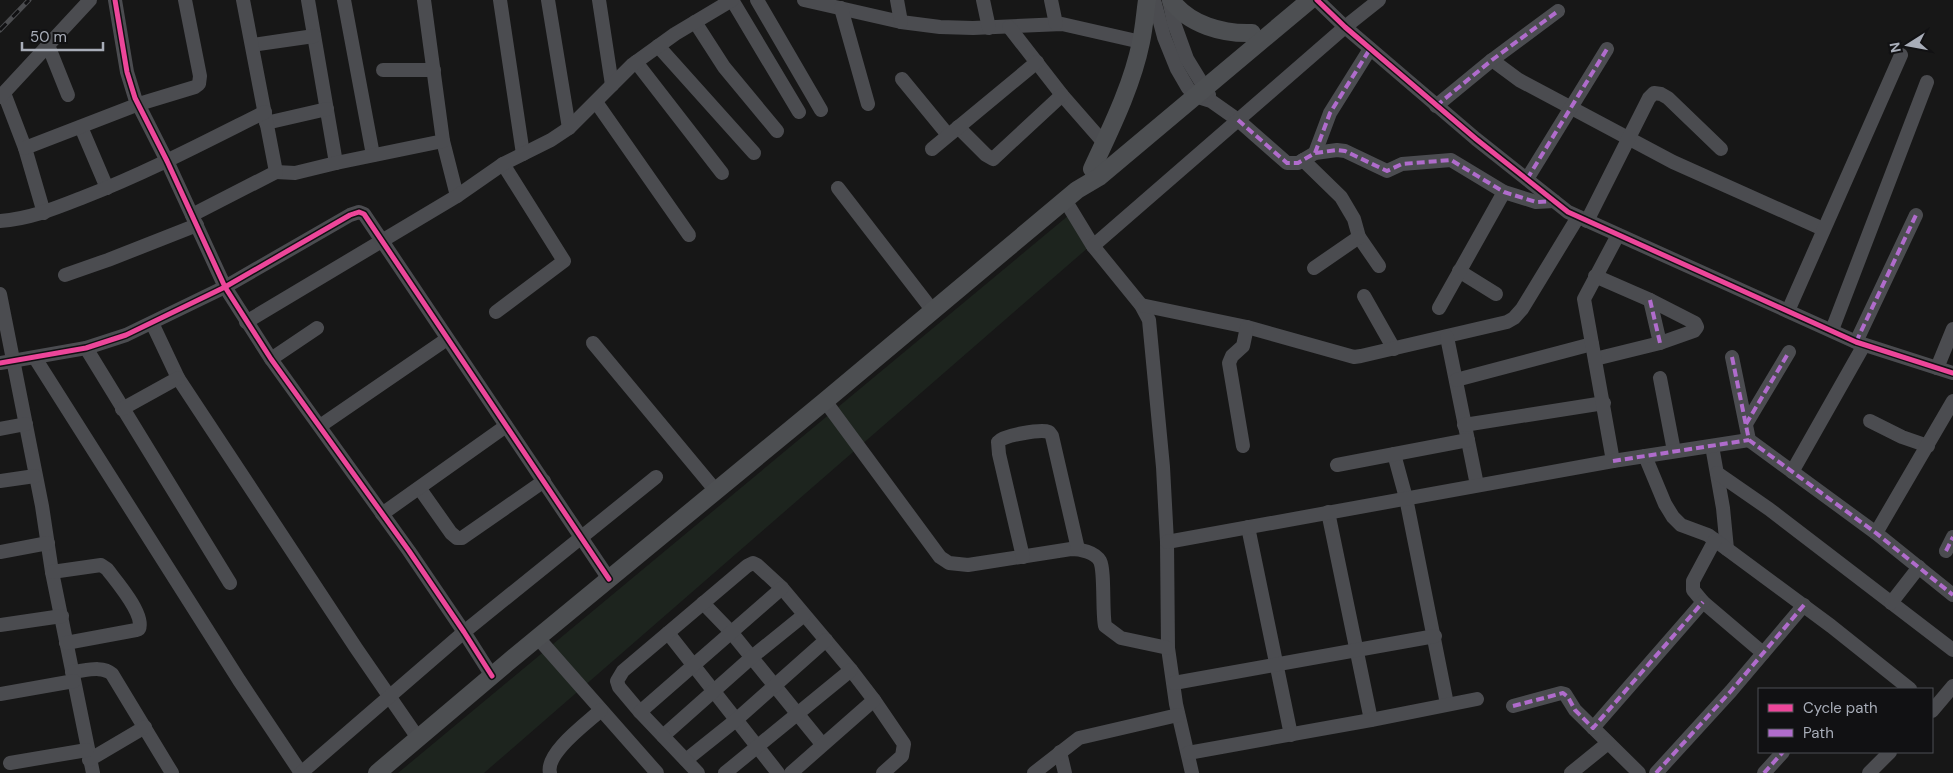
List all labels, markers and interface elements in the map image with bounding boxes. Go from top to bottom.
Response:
scale bar [22,20,104,52]
north arrow [1883,20,1933,70]
text: 50 m [30,27,67,47]
text: N [1885,41,1905,54]
legend [1758,688,1933,753]
text: Cycle path [1803,698,1878,718]
text: Path [1803,723,1834,743]

